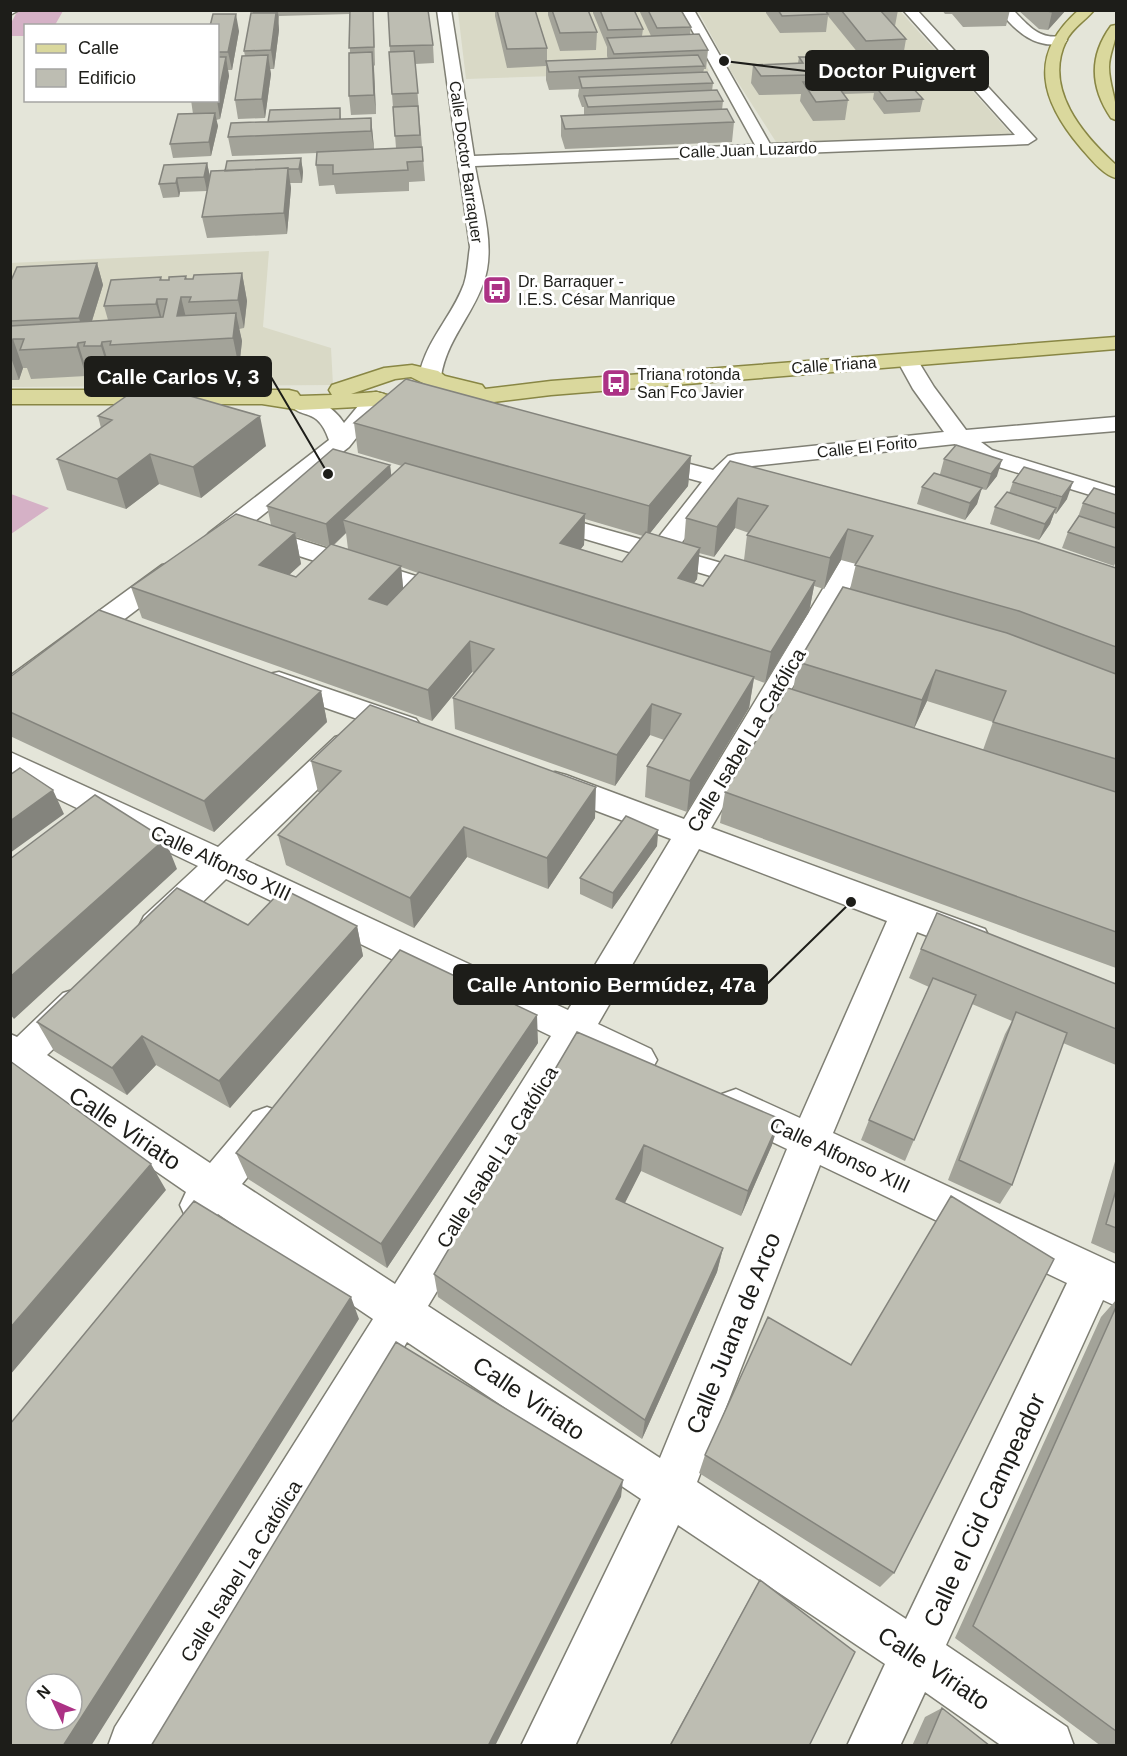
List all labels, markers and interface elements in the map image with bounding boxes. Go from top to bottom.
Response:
legend [24,24,219,102]
text: Calle [78,38,119,58]
callout: Doctor Puigvert [806,51,988,90]
text: Doctor Puigvert [818,59,976,82]
text: Edificio [78,68,136,88]
street label: Calle Doctor Barraquer [446,80,486,245]
street label: Calle Juan Luzardo [679,139,817,161]
place label: Dr. Barraquer - I.E.S. César Manrique [518,273,676,308]
bus stop icon: Dr. Barraquer - I.E.S. César Manrique [481,274,513,306]
street label: Calle Triana [791,354,877,376]
callout: Calle Carlos V, 3 [85,357,271,396]
text: Calle Carlos V, 3 [97,365,259,388]
place label: Triana rotonda San Fco Javier [637,366,744,401]
bus stop icon: Triana rotonda San Fco Javier [600,367,632,399]
street label: Calle El Forito [816,433,918,461]
street label: Calle Isabel La Católica [682,644,810,836]
street label: Calle Alfonso XIII [147,821,295,905]
callout: Calle Antonio Bermúdez, 47a [454,965,767,1004]
text: Calle Antonio Bermúdez, 47a [467,973,756,996]
street label: Calle Isabel La Católica [432,1061,562,1252]
street label: Calle Viriato [64,1081,186,1175]
street label: Calle Alfonso XIII [766,1113,914,1197]
street label: Calle Juana de Arco [680,1228,786,1438]
street label: Calle Viriato [468,1351,590,1445]
street label: Calle el Cid Campeador [918,1389,1050,1631]
street label: Calle Isabel La Católica [176,1475,306,1666]
street label: Calle Viriato [873,1621,995,1715]
north arrow [24,1672,84,1732]
text: N [33,1682,54,1702]

